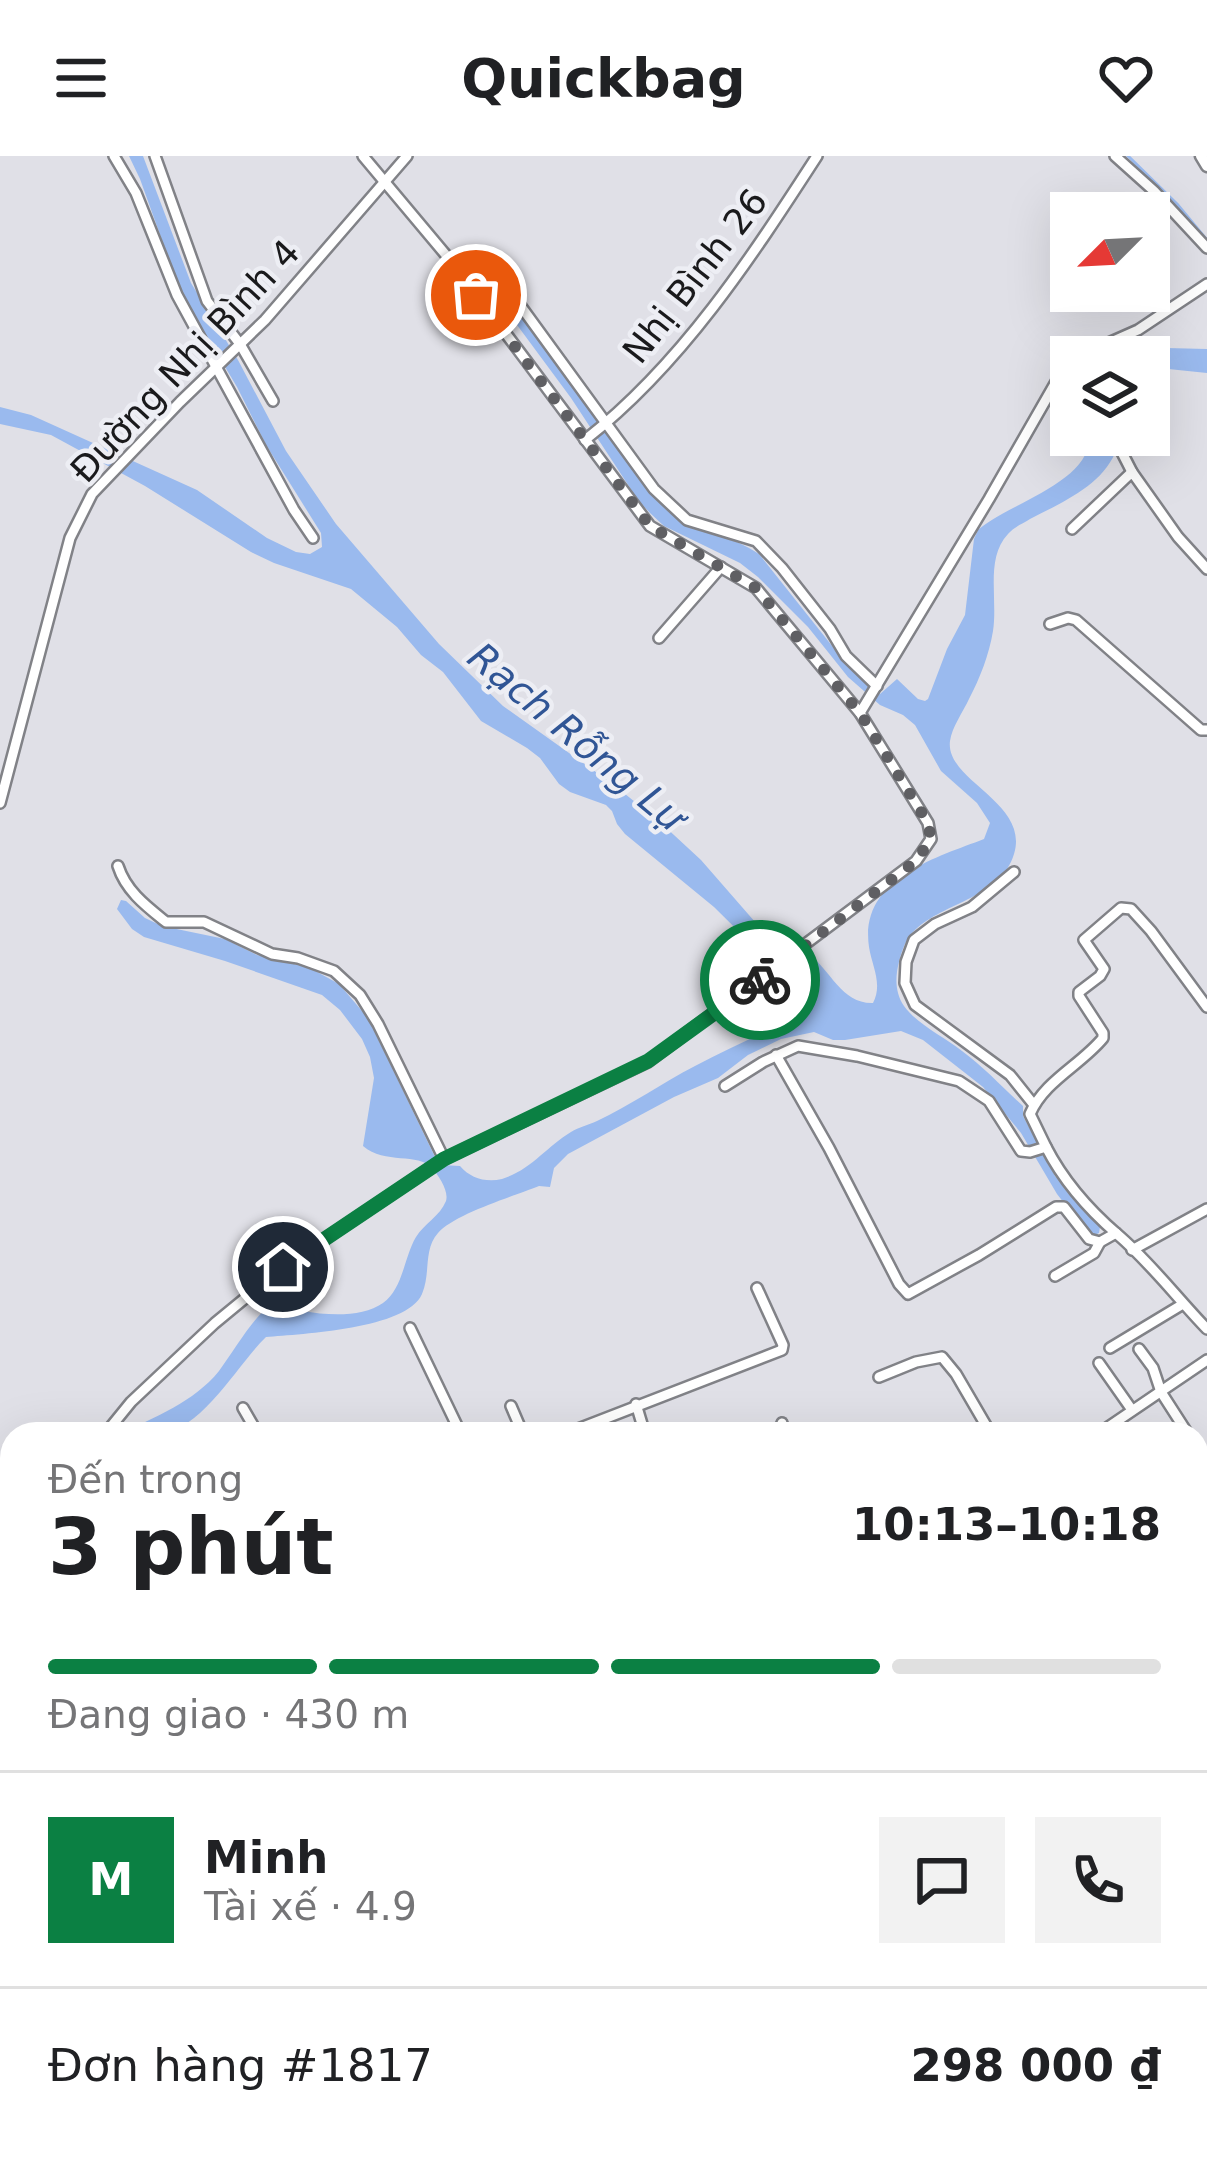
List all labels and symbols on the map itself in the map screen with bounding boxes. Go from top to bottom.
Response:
street label: Nhị Bình 26 [615,181,775,371]
north arrow [1050,192,1170,312]
street label: Đường Nhị Bình 4 [62,232,308,490]
pin [425,244,527,346]
water label: Rạch Rỗng Lự [460,633,698,843]
courier [700,920,820,1040]
pin [232,1216,334,1318]

